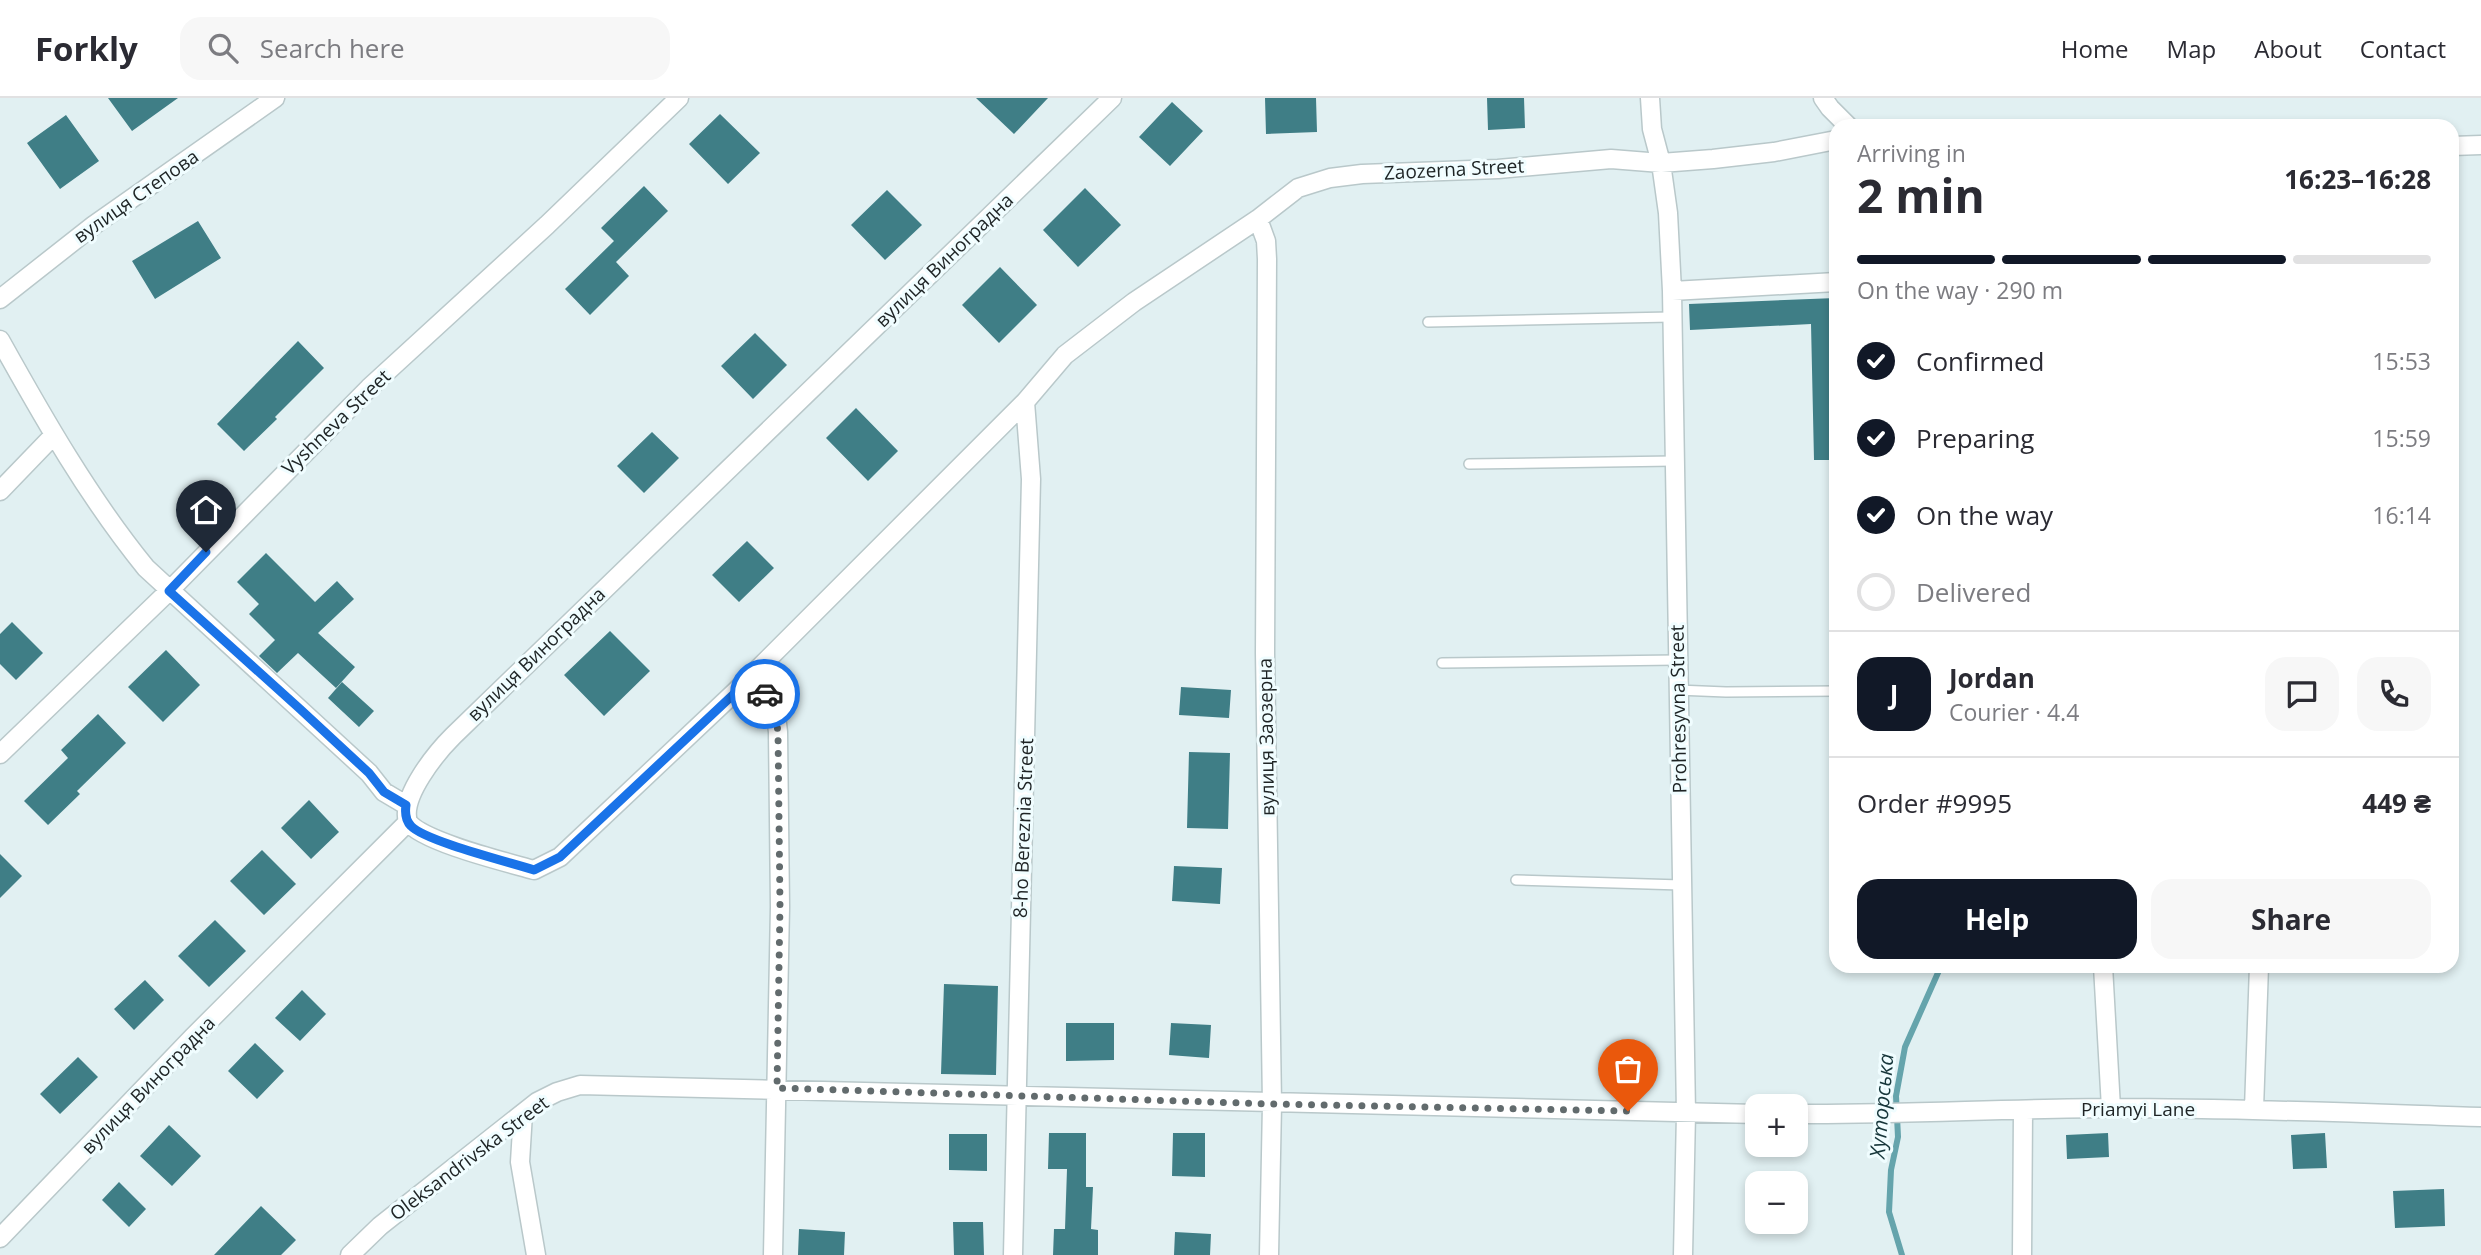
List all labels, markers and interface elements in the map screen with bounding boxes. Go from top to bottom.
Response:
search box [180,17,670,80]
text: Forkly [35,26,138,71]
icon: search [204,29,242,67]
text: Search here [260,30,405,66]
text: Home [2061,32,2129,65]
text: Map [2167,32,2216,65]
text: About [2254,32,2322,65]
text: Contact [2360,32,2446,65]
text: Arriving in [1857,137,1966,169]
street label: вулиця Степова [68,143,204,249]
street label: Zaozerna Street [1383,152,1525,186]
text: 16:23–16:28 [2284,161,2431,197]
text: 2 min [1857,164,1985,226]
street label: вулиця Виноградна [869,187,1019,333]
text: On the way · 290 m [1857,274,2063,306]
icon: check [1857,342,1895,380]
text: Confirmed [1916,343,2044,379]
text: 15:53 [2372,345,2431,377]
street label: Vyshneva Street [276,363,396,481]
icon: check [1857,419,1895,457]
text: Preparing [1916,420,2034,456]
text: 15:59 [2372,422,2431,454]
pin [176,480,236,552]
icon: home [187,491,225,529]
icon: check [1857,496,1895,534]
text: On the way [1916,497,2053,533]
text: 16:14 [2372,499,2431,531]
text: Delivered [1916,574,2031,610]
street label: вулиця Виноградна [461,581,611,727]
street label: Prohresyvna Street [1664,624,1692,794]
button: chat [2265,657,2339,731]
button: phone [2357,657,2431,731]
street label: вулиця Заозерна [1252,658,1280,816]
courier [730,659,800,729]
text: Jordan [1949,660,2035,696]
icon: car [746,675,784,713]
text: J [1890,676,1898,712]
text: Courier · 4.4 [1949,696,2079,728]
street label: 8-ho Bereznia Street [1007,737,1039,919]
text: Order #9995 [1857,785,2012,821]
text: 449 ₴ [2362,785,2431,821]
button: Help [1857,879,2137,959]
button: Share [2151,879,2431,959]
street label: вулиця Виноградна [75,1010,221,1160]
pin [1598,1039,1658,1111]
icon: bag [1609,1050,1647,1088]
water label: Хуторська [1862,1052,1900,1162]
street label: Oleksandrivska Street [384,1089,554,1226]
map controls [1745,1094,1808,1234]
button: + [1745,1094,1808,1157]
street label: Priamyi Lane [2081,1096,2195,1122]
button: − [1745,1171,1808,1234]

